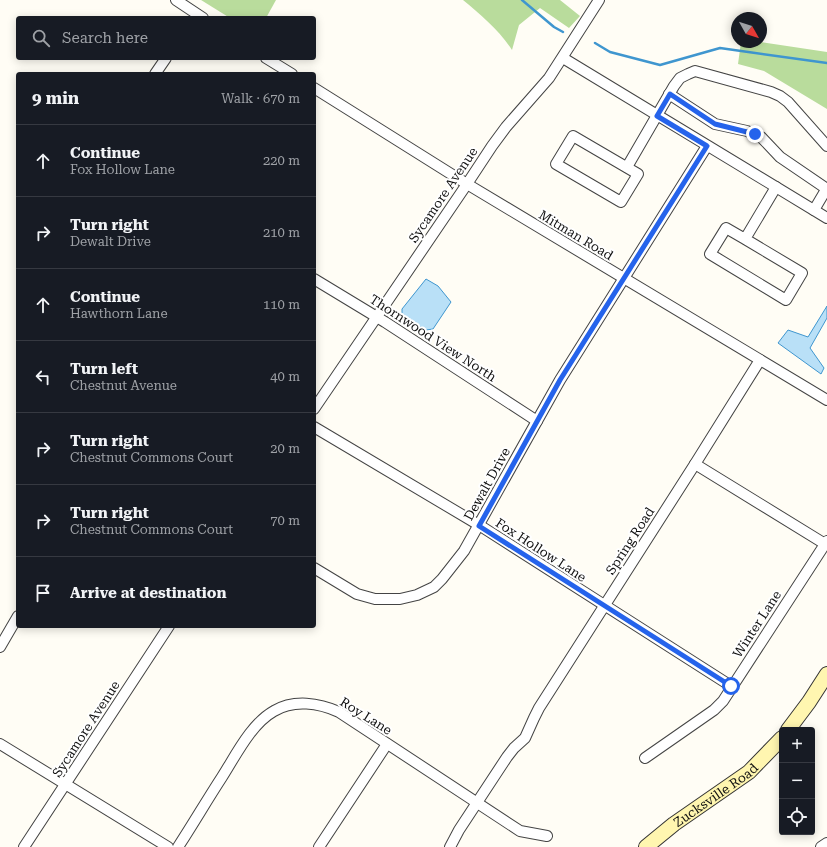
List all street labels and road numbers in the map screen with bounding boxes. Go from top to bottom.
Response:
street label: Sycamore Avenue [406,144,480,246]
street label: Mitman Road [536,207,616,263]
street label: Thornwood View North [367,291,500,385]
street label: Dewalt Drive [461,445,513,523]
street label: Spring Road [603,504,658,577]
street label: Fox Hollow Lane [493,515,589,585]
street label: Winter Lane [730,588,784,660]
street label: Sycamore Avenue [49,678,123,780]
street label: Roy Lane [337,694,395,738]
street label: Zucksville Road [670,760,761,830]

